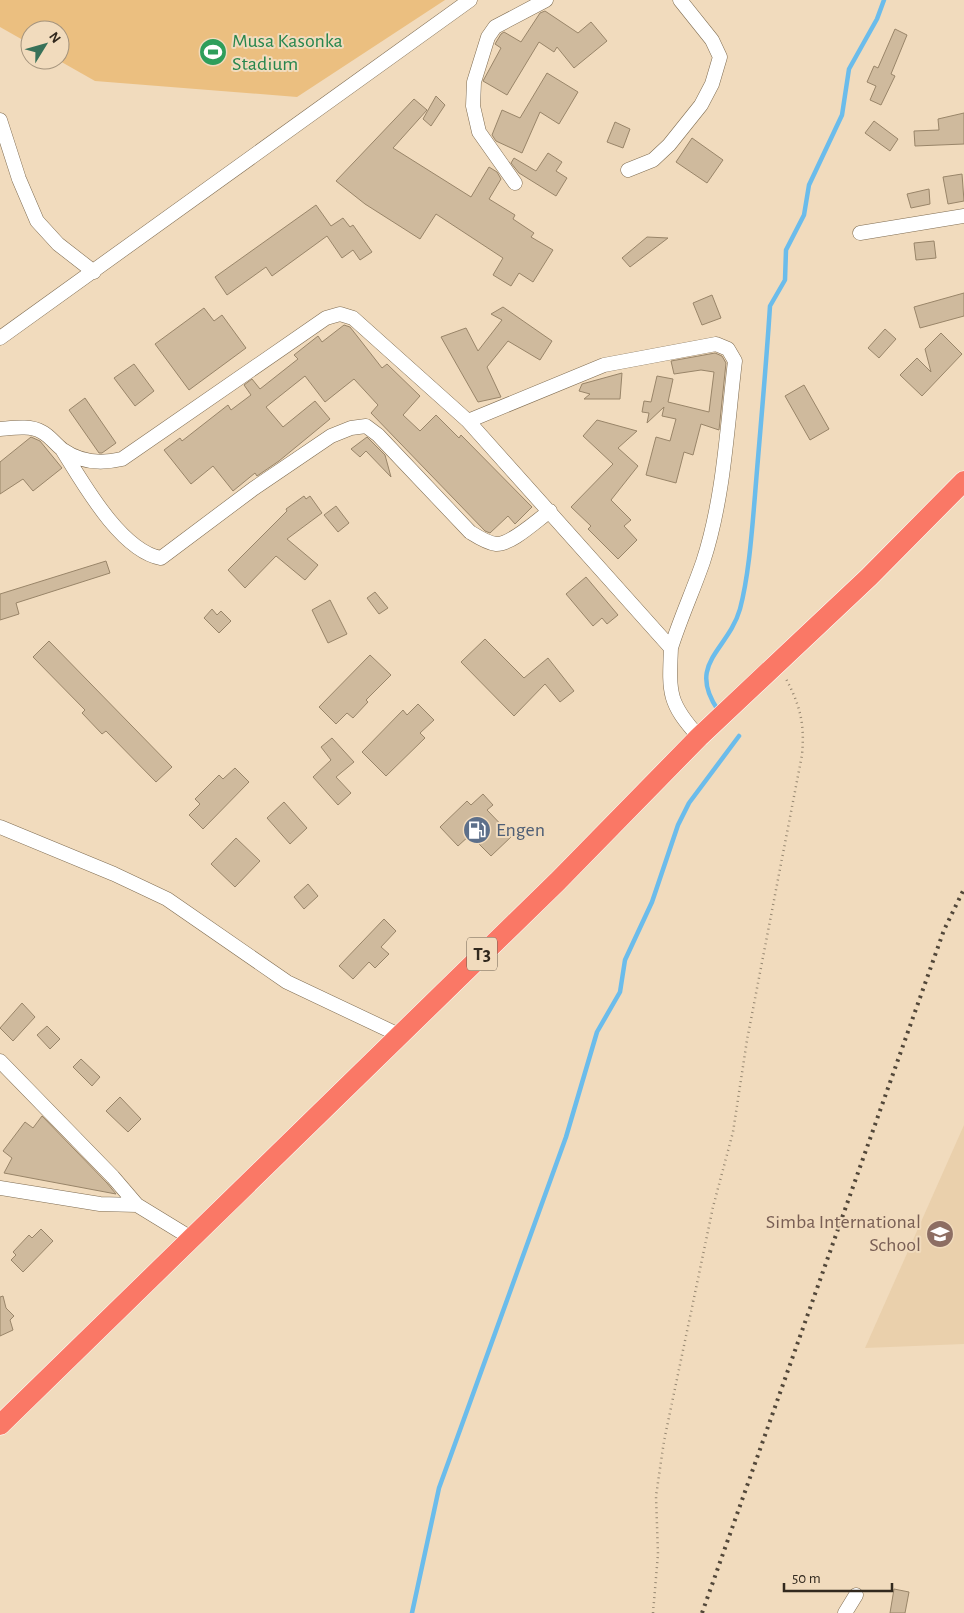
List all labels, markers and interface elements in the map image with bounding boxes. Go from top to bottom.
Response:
north arrow [20,20,70,70]
text: N [46,30,63,46]
place label: Musa Kasonka Stadium [232,31,343,74]
sports icon: Musa Kasonka Stadium [198,37,228,67]
fuel station icon: Engen [462,815,492,845]
place label: Engen [496,820,545,840]
road number: T3 [467,938,497,971]
place label: Simba International School [766,1212,921,1255]
school or university icon: Simba International School [925,1219,955,1249]
scale bar [784,1560,892,1592]
text: 50 m [792,1571,821,1586]

